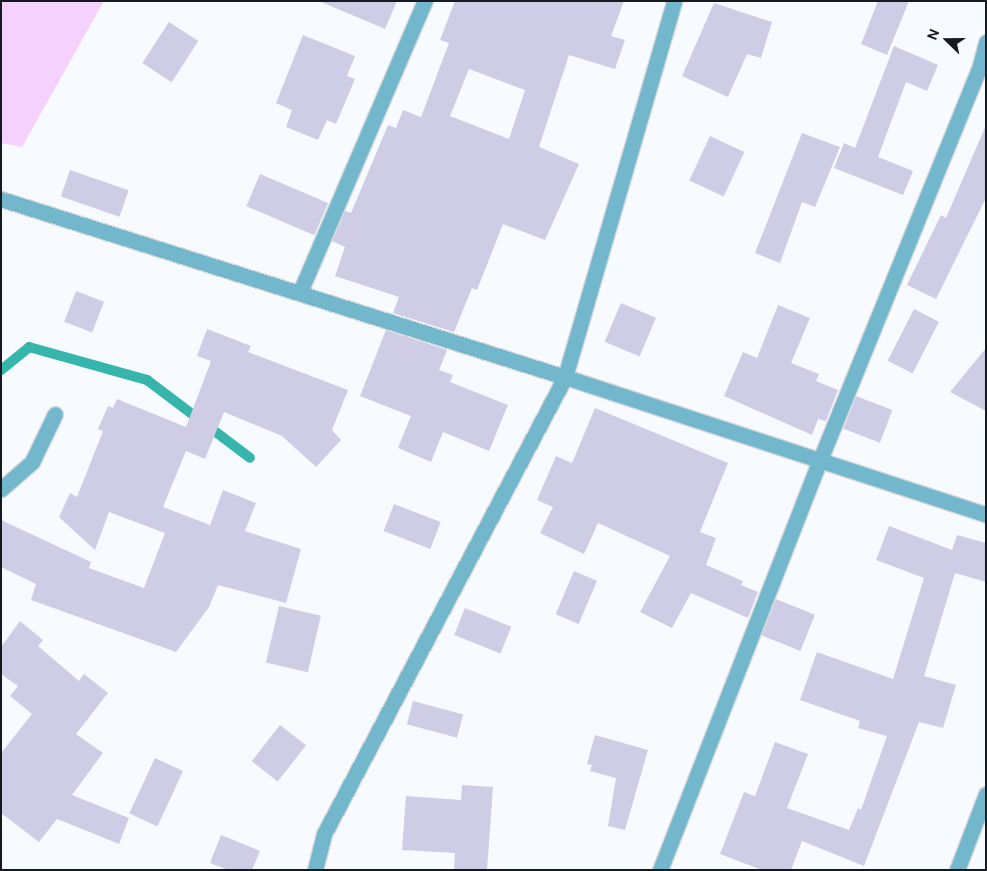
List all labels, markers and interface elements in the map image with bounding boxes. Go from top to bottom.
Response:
north arrow [922,15,972,65]
text: N [923,26,943,42]

